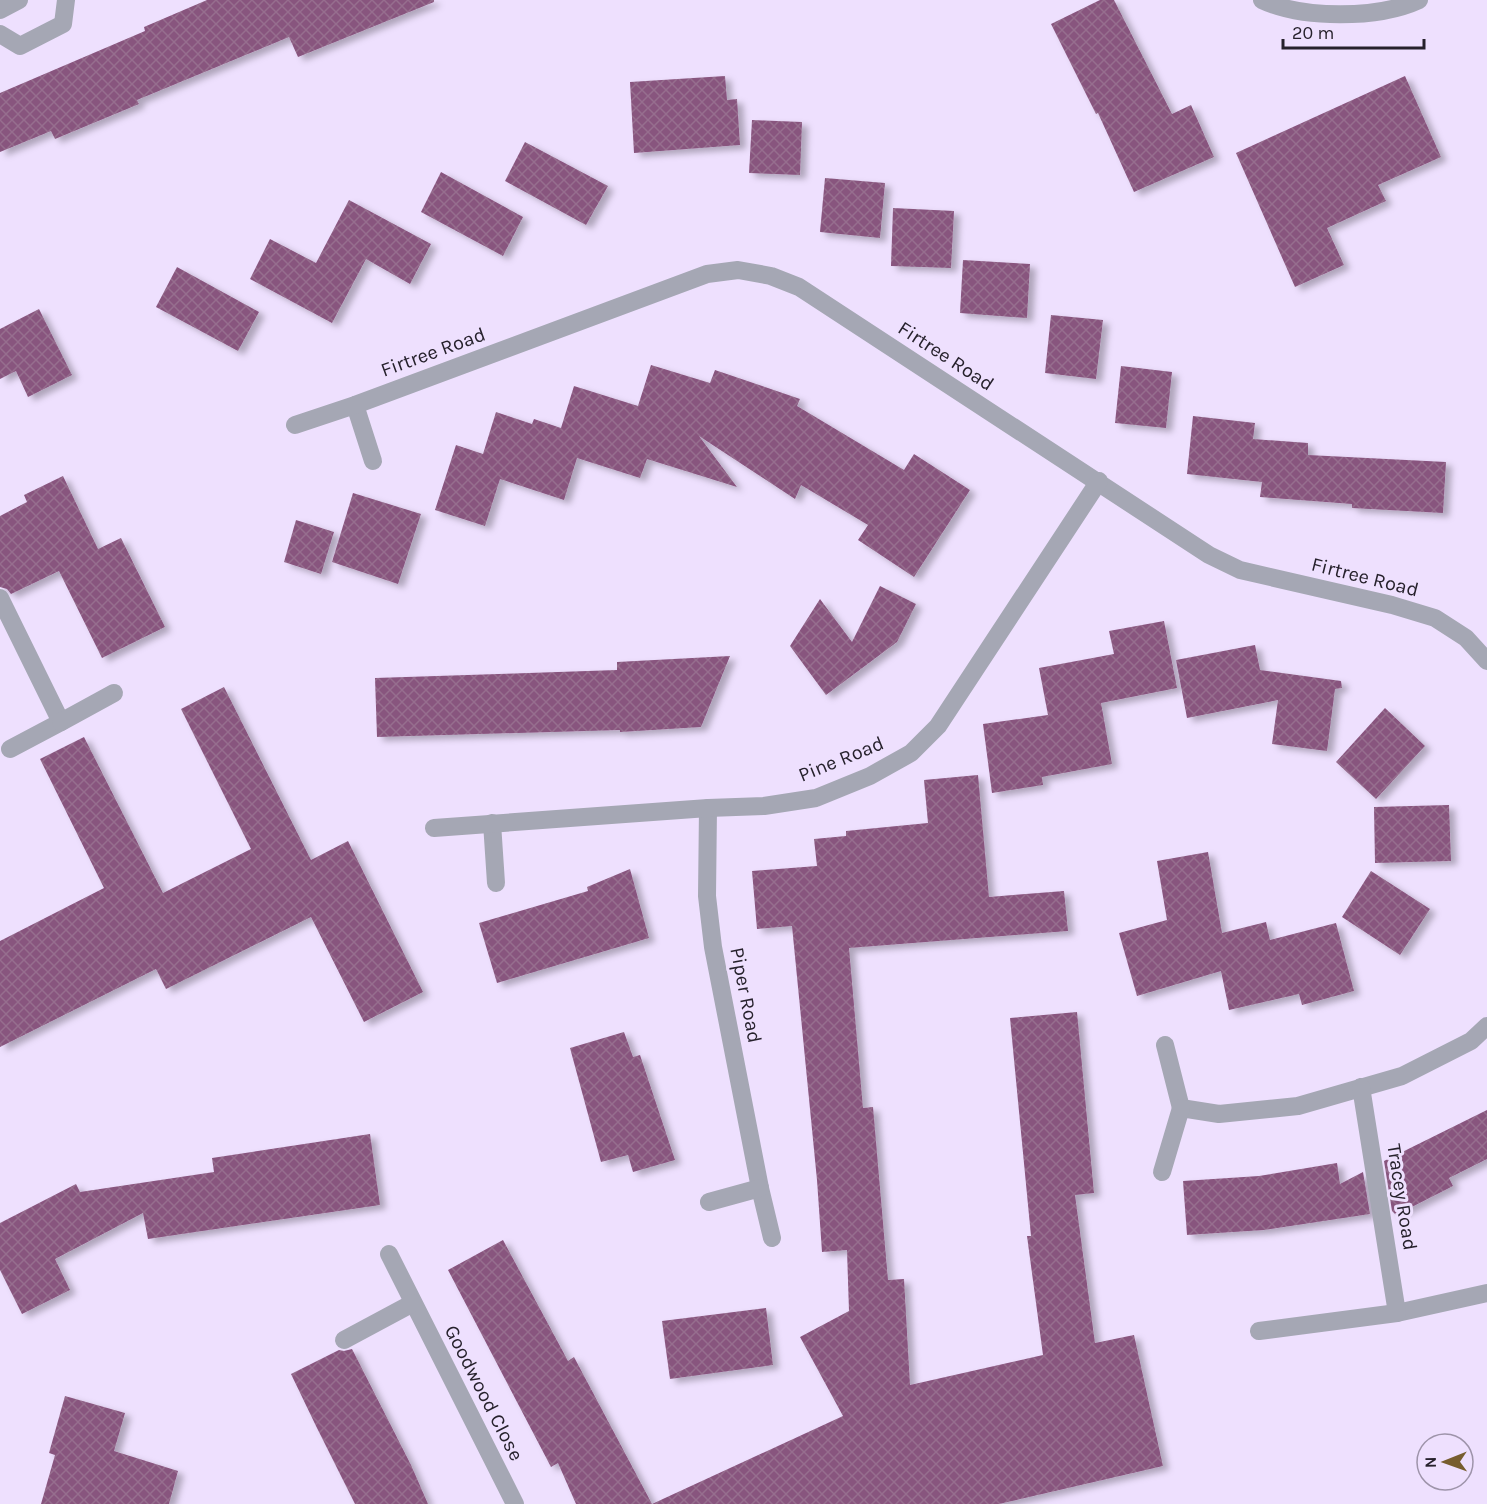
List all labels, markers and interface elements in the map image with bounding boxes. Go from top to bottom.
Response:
scale bar [1283,12,1424,50]
text: 20 m [1292,22,1334,44]
street label: Firtree Road [894,316,998,396]
street label: Firtree Road [378,322,488,382]
street label: Firtree Road [1309,553,1421,601]
street label: Pine Road [795,731,887,787]
street label: Piper Road [725,945,767,1045]
street label: Tracey Road [1382,1142,1422,1252]
street label: Goodwood Close [440,1321,528,1465]
north arrow [1415,1432,1475,1492]
text: N [1421,1456,1440,1468]

